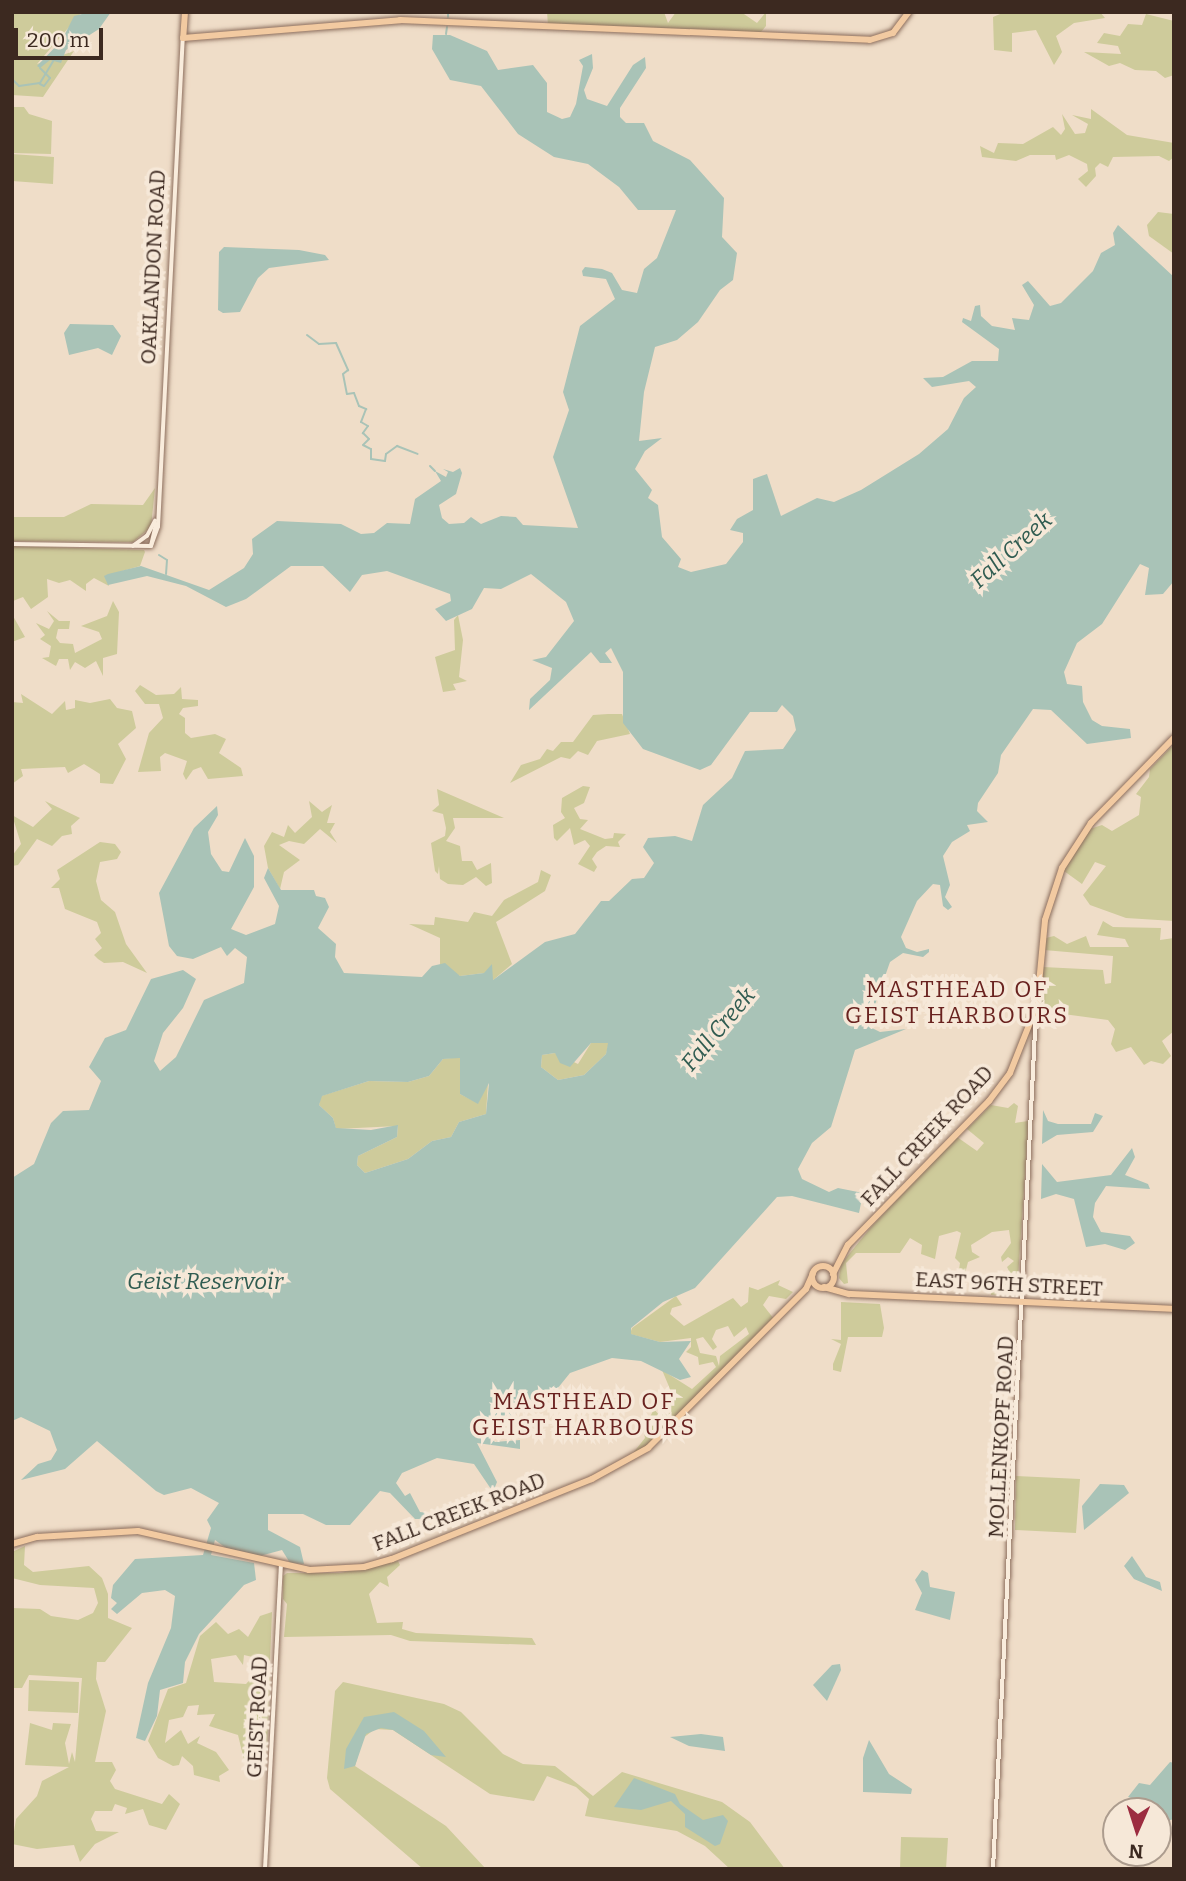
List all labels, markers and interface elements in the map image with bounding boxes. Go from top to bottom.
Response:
scale bar [18,14,107,58]
text: 200 m [27,27,90,53]
street label: OAKLANDON ROAD [135,169,171,365]
water label: Fall Creek [965,506,1057,594]
district label: MASTHEAD OF GEIST HARBOURS [847,975,1067,1029]
water label: Fall Creek [675,982,761,1076]
street label: FALL CREEK ROAD [856,1061,998,1211]
water label: Geist Reservoir [127,1267,283,1295]
street label: EAST 96TH STREET [915,1267,1103,1301]
street label: MOLLENKOPF ROAD [983,1335,1019,1539]
district label: MASTHEAD OF GEIST HARBOURS [474,1387,694,1441]
street label: FALL CREEK ROAD [369,1468,549,1556]
street label: GEIST ROAD [241,1655,273,1779]
north arrow [1102,1797,1172,1867]
text: N [1128,1840,1144,1863]

